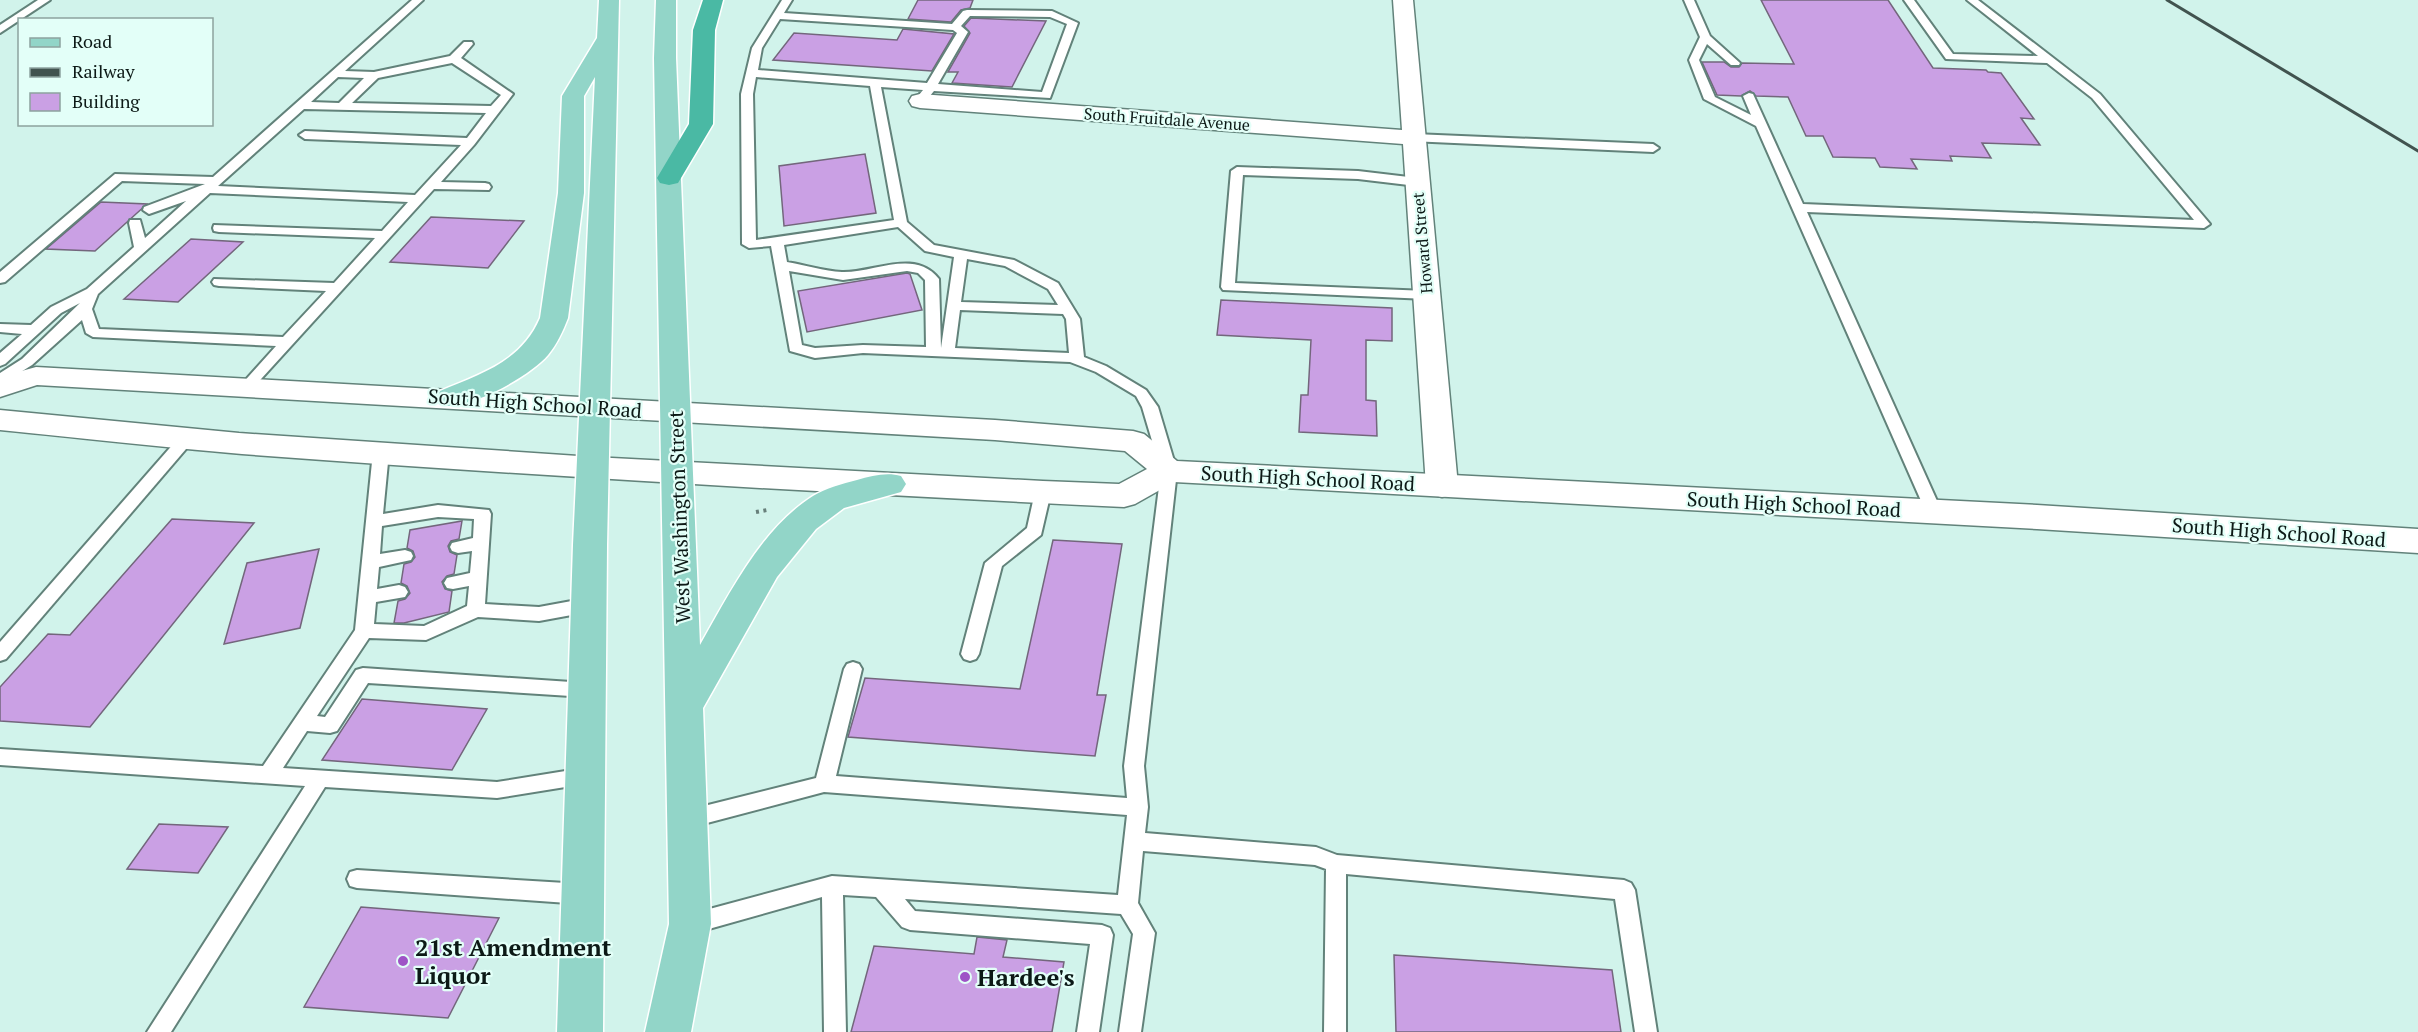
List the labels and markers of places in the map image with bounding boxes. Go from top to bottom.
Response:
place label: 21st Amendment Liquor [415,931,612,991]
marker: 21st Amendment Liquor [396,954,410,968]
place label: Hardee's [977,961,1075,993]
marker: Hardee's [958,970,972,984]

